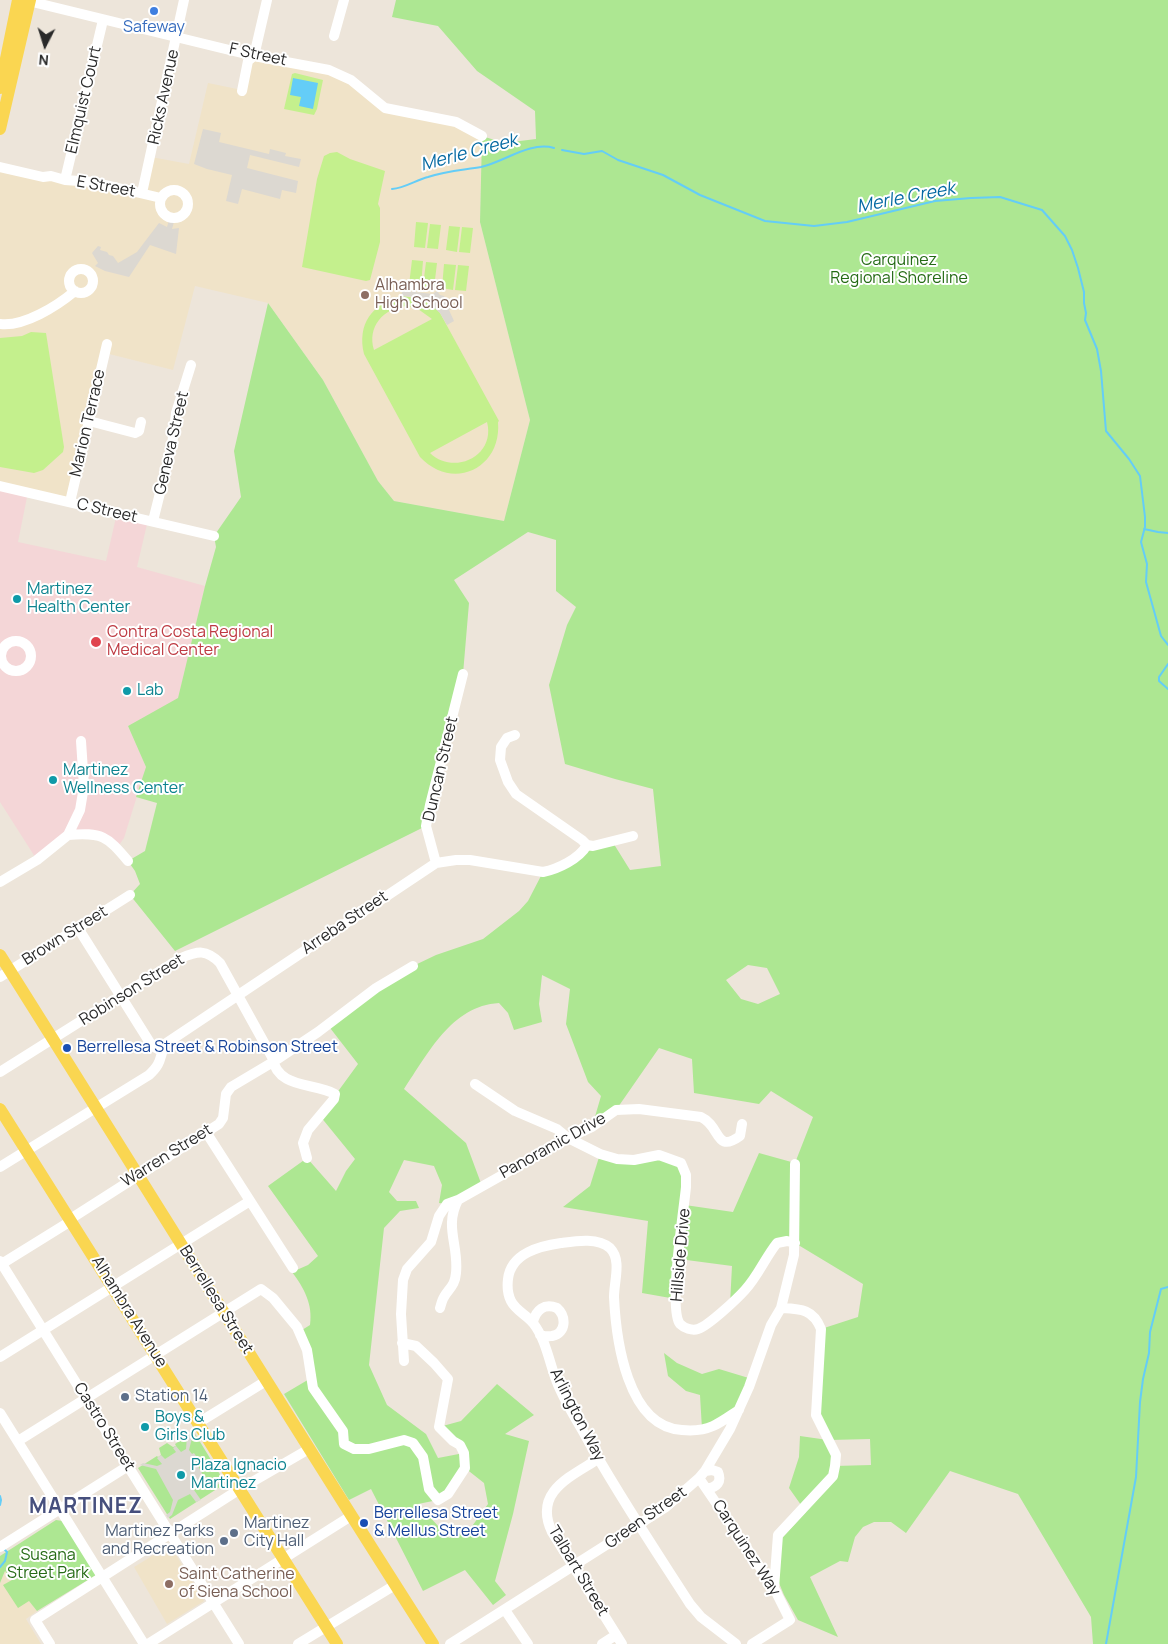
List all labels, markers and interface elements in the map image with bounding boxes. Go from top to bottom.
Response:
marker: Safeway [148,5,160,17]
place label: Safeway [123,18,185,38]
north arrow [20,20,70,70]
street label: F Street [228,40,288,70]
street label: Elmquist Court [62,44,106,156]
street label: Ricks Avenue [145,48,183,146]
text: N [38,51,49,70]
water label: Merle Creek [418,130,520,176]
street label: E Street [75,172,137,202]
water label: Merle Creek [855,178,957,218]
park label: Carquinez Regional Shoreline [830,251,968,289]
place label: Alhambra High School [375,276,463,314]
marker: Alhambra High School [359,289,371,301]
street label: Marion Terrace [66,367,110,479]
street label: Geneva Street [151,389,193,497]
street label: C Street [75,495,139,527]
place label: Martinez Health Center [27,580,130,618]
marker: Martinez Health Center [11,593,23,605]
place label: Contra Costa Regional Medical Center [107,623,273,661]
marker: Contra Costa Regional Medical Center [89,635,103,649]
place label: Lab [137,681,164,701]
marker: Lab [121,685,133,697]
street label: Duncan Street [420,715,462,823]
place label: Martinez Wellness Center [63,761,184,799]
marker: Martinez Wellness Center [47,774,59,786]
street label: Arreba Street [298,887,392,959]
street label: Brown Street [19,902,111,970]
street label: Robinson Street [76,950,188,1030]
place label: Berrellesa Street & Robinson Street [77,1038,338,1058]
marker: Berrellesa Street & Robinson Street [61,1042,73,1054]
street label: Panoramic Drive [497,1109,609,1183]
street label: Warren Street [118,1120,216,1192]
street label: Hillside Drive [667,1207,695,1303]
street label: Berrellesa Street [175,1242,257,1358]
street label: Alhambra Avenue [87,1253,171,1371]
street label: Arlington Way [545,1365,609,1465]
street label: Castro Street [69,1379,139,1475]
place label: Station 14 [135,1387,208,1407]
marker: Station 14 [119,1391,131,1403]
place label: Boys & Girls Club [155,1408,225,1446]
marker: Boys & Girls Club [139,1421,151,1433]
place label: Plaza Ignacio Martinez [191,1456,287,1494]
marker: Plaza Ignacio Martinez [175,1469,187,1481]
street label: Green Street [602,1483,690,1553]
district label: MARTINEZ [28,1494,144,1520]
street label: Carquinez Way [708,1496,784,1600]
place label: Berrellesa Street & Mellus Street [374,1504,498,1542]
place label: Martinez City Hall [244,1514,310,1552]
marker: Berrellesa Street & Mellus Street [358,1517,370,1529]
place label: Martinez Parks and Recreation [102,1522,214,1560]
street label: Talbart Street [544,1522,612,1620]
marker: Martinez City Hall [228,1527,240,1539]
marker: Martinez Parks and Recreation [218,1535,230,1547]
park label: Susana Street Park [7,1546,89,1584]
place label: Saint Catherine of Siena School [179,1565,295,1603]
marker: Saint Catherine of Siena School [163,1578,175,1590]

